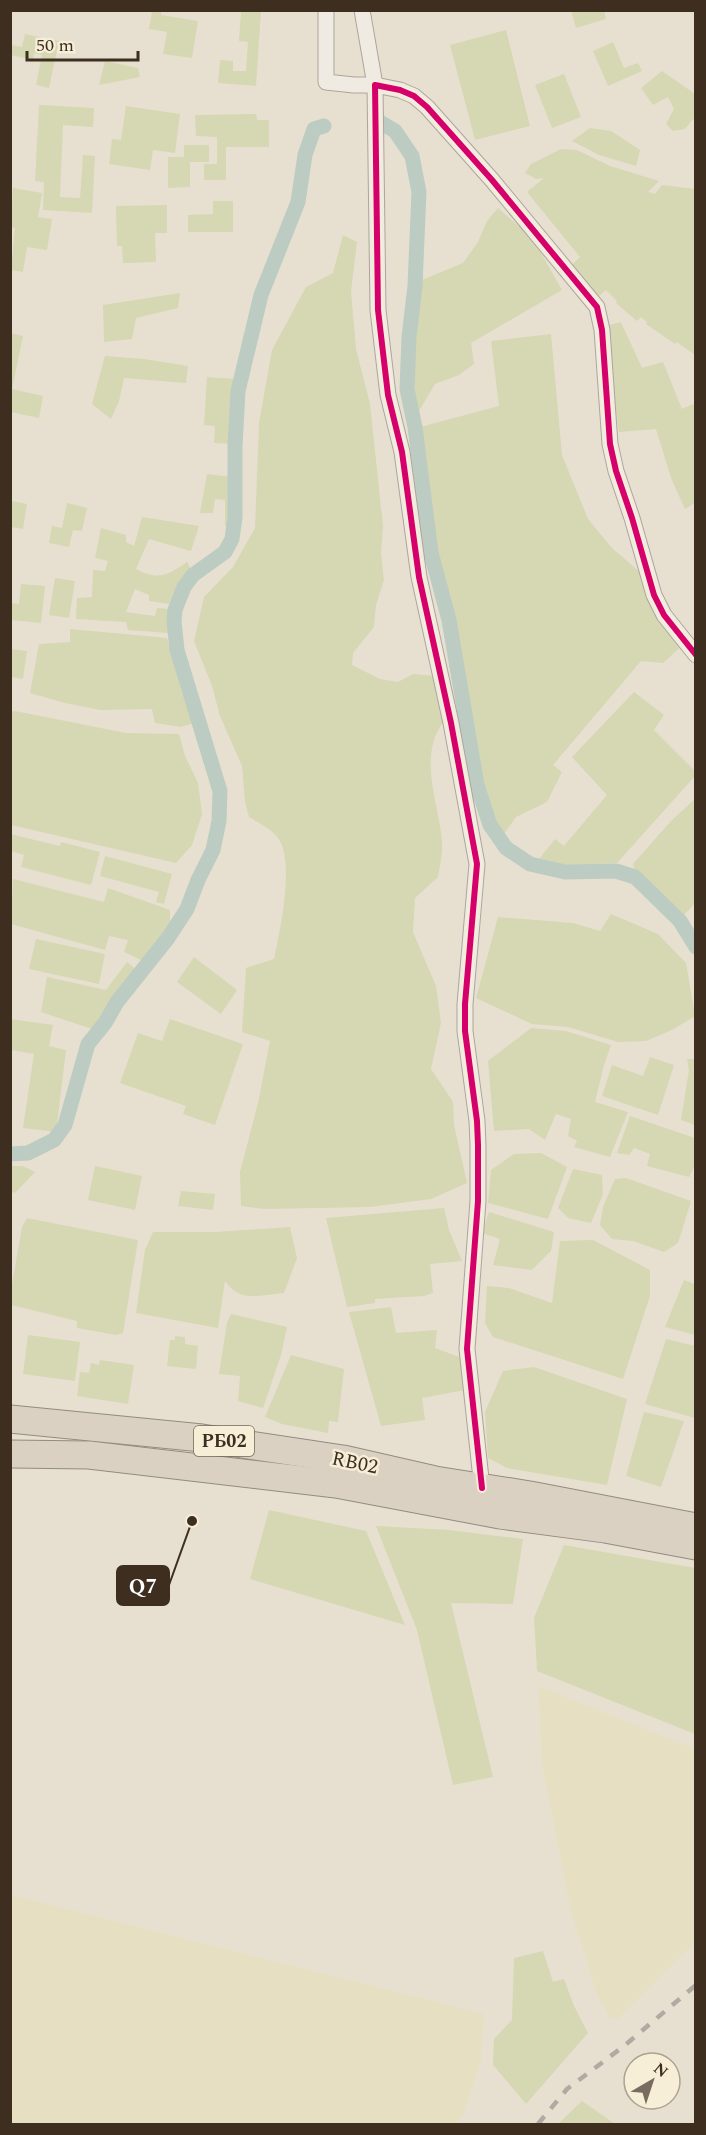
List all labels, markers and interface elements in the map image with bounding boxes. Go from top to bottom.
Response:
scale bar [27,24,138,62]
text: 50 m [36,32,74,59]
road number: РБ02 [194,1426,254,1456]
street label: RB02 [329,1443,381,1482]
callout: Q7 [117,1566,169,1605]
text: Q7 [129,1571,157,1603]
north arrow [622,2051,682,2111]
text: N [648,2057,673,2084]

